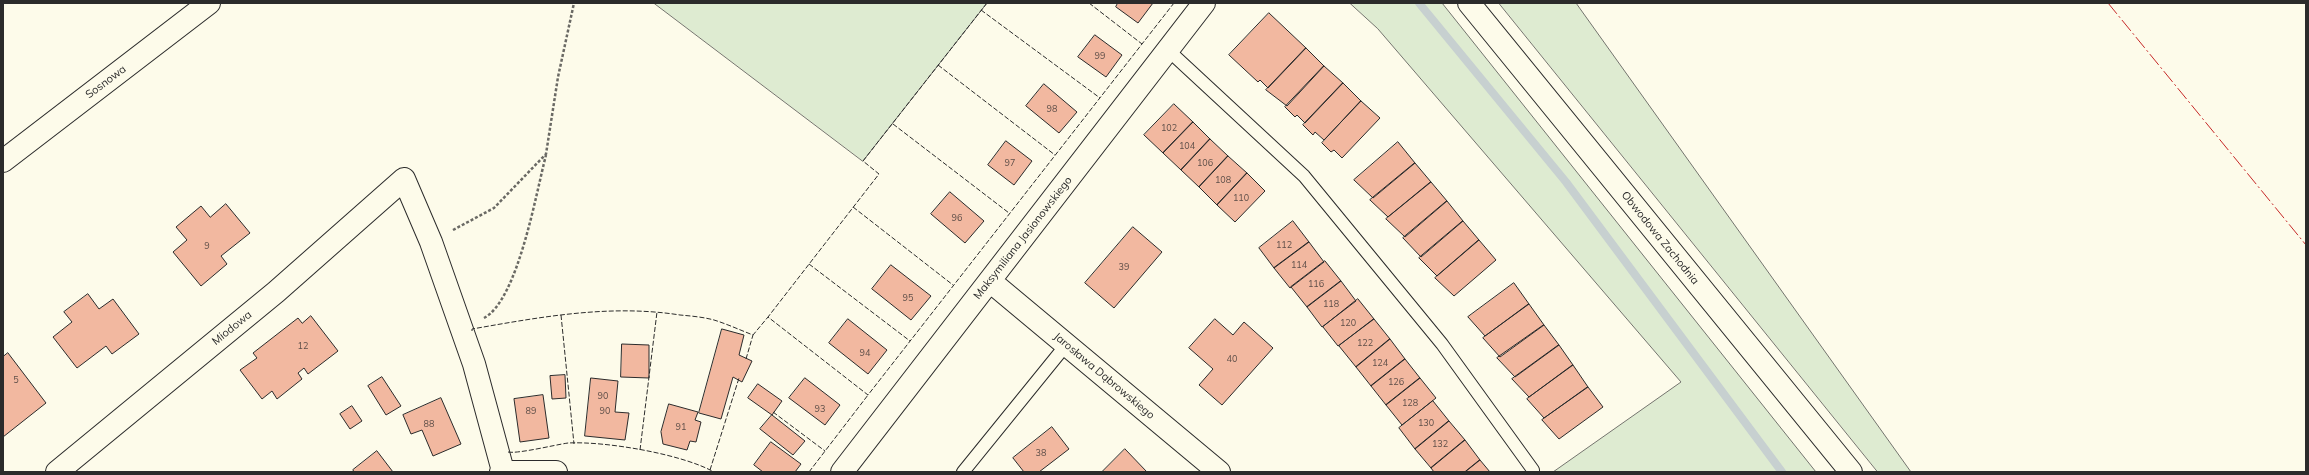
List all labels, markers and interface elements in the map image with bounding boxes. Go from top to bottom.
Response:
house number: 99 [1095,51,1105,61]
street label: Sosnowa [83,63,129,101]
house number: 98 [1047,104,1057,114]
house number: 102 [1161,123,1177,133]
house number: 104 [1179,141,1195,151]
house number: 97 [1005,158,1015,168]
house number: 106 [1197,158,1213,168]
street label: Maksymiliana Jasionowskiego [971,174,1075,302]
house number: 108 [1215,175,1231,185]
street label: Obwodowa Zachodnia [1618,189,1702,287]
house number: 110 [1233,193,1249,203]
house number: 96 [952,213,962,223]
house number: 112 [1276,240,1292,250]
house number: 9 [204,241,210,251]
house number: 114 [1291,260,1307,270]
house number: 39 [1119,262,1129,272]
house number: 116 [1308,279,1324,289]
house number: 95 [903,293,913,303]
house number: 118 [1323,299,1339,309]
street label: Miodowa [210,308,254,348]
house number: 120 [1340,318,1356,328]
street label: Jarosława Dąbrowskiego [1051,330,1157,422]
house number: 122 [1357,338,1373,348]
house number: 12 [298,341,308,351]
house number: 94 [860,348,870,358]
house number: 40 [1227,354,1237,364]
house number: 124 [1372,358,1388,368]
house number: 5 [13,375,19,385]
house number: 126 [1388,377,1404,387]
house number: 90 [598,391,608,401]
house number: 128 [1402,398,1418,408]
house number: 93 [815,404,825,414]
house number: 89 [526,406,536,416]
house number: 90 [600,406,610,416]
house number: 130 [1418,418,1434,428]
house number: 88 [424,419,434,429]
house number: 91 [676,422,686,432]
house number: 132 [1432,439,1448,449]
house number: 38 [1036,448,1046,458]

